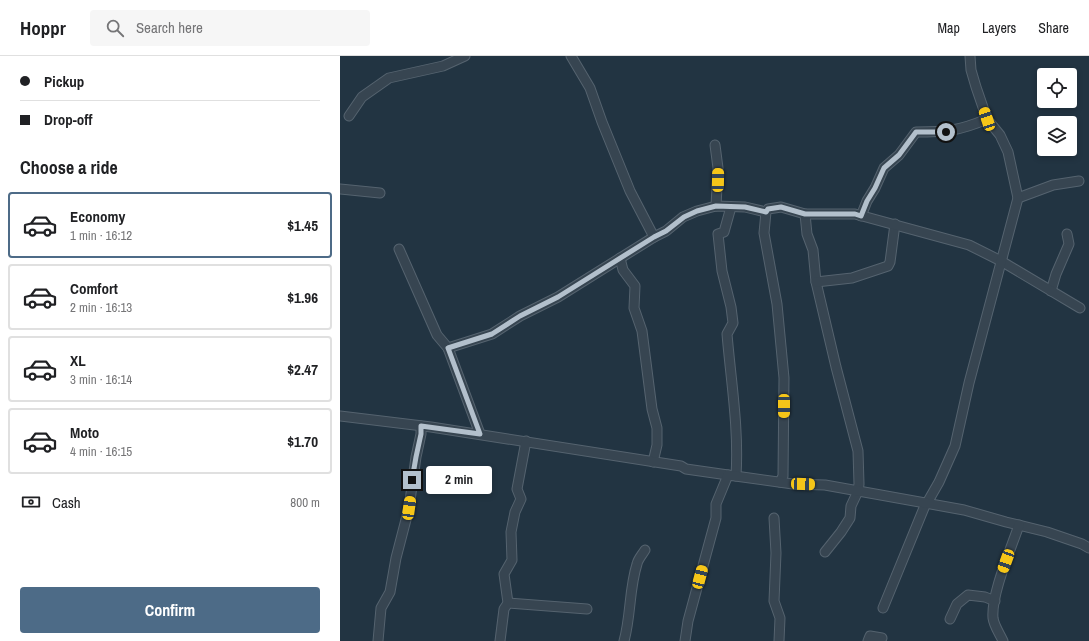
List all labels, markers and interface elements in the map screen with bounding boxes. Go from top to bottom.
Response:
search box [90,10,370,46]
text: Hoppr [20,15,66,41]
icon: search [104,17,126,39]
text: Search here [136,17,203,38]
text: Map [938,19,960,37]
text: Layers [982,19,1016,37]
text: Share [1038,19,1069,37]
map controls [1037,68,1077,156]
button: locate [1037,68,1077,108]
text: Pickup [44,71,84,92]
car [977,106,997,132]
text: Drop-off [44,109,93,130]
button: layers [1037,116,1077,156]
route start [937,123,955,141]
text: Choose a ride [20,155,118,180]
car [712,168,724,192]
text: Economy [70,206,125,227]
icon: car [22,207,58,243]
text: $1.45 [287,215,318,236]
text: 1 min · 16:12 [70,227,132,244]
text: Comfort [70,278,118,299]
icon: car [22,279,58,315]
text: $1.96 [287,287,318,308]
text: 2 min · 16:13 [70,299,132,316]
text: XL [70,350,86,371]
icon: car [22,351,58,387]
text: $2.47 [287,359,318,380]
text: 3 min · 16:14 [70,371,132,388]
car [778,394,790,418]
text: Moto [70,422,99,443]
icon: car [22,423,58,459]
text: $1.70 [287,431,318,452]
text: 4 min · 16:15 [70,443,132,460]
callout: 2 min [426,466,492,494]
route end [403,471,421,489]
text: 2 min [445,471,473,488]
car [791,478,815,490]
icon: cash [20,491,42,513]
text: Cash [52,492,81,513]
text: 800 m [290,494,320,511]
car [401,495,417,521]
car [996,548,1016,574]
car [691,564,709,590]
button: Confirm [20,587,320,633]

